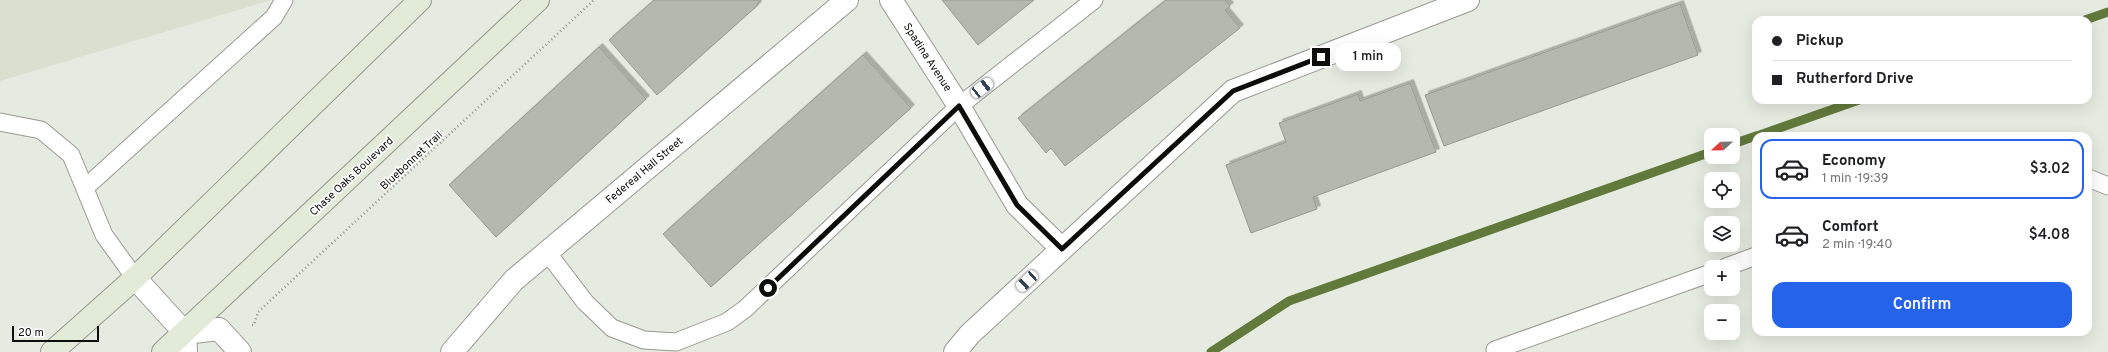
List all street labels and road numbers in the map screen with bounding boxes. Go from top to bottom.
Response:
street label: Spadina Avenue [900,21,955,94]
street label: Bluebonnet Trail [378,128,446,193]
street label: Chase Oaks Boulevard [307,134,396,219]
street label: Federeal Hall Street [603,134,686,207]

